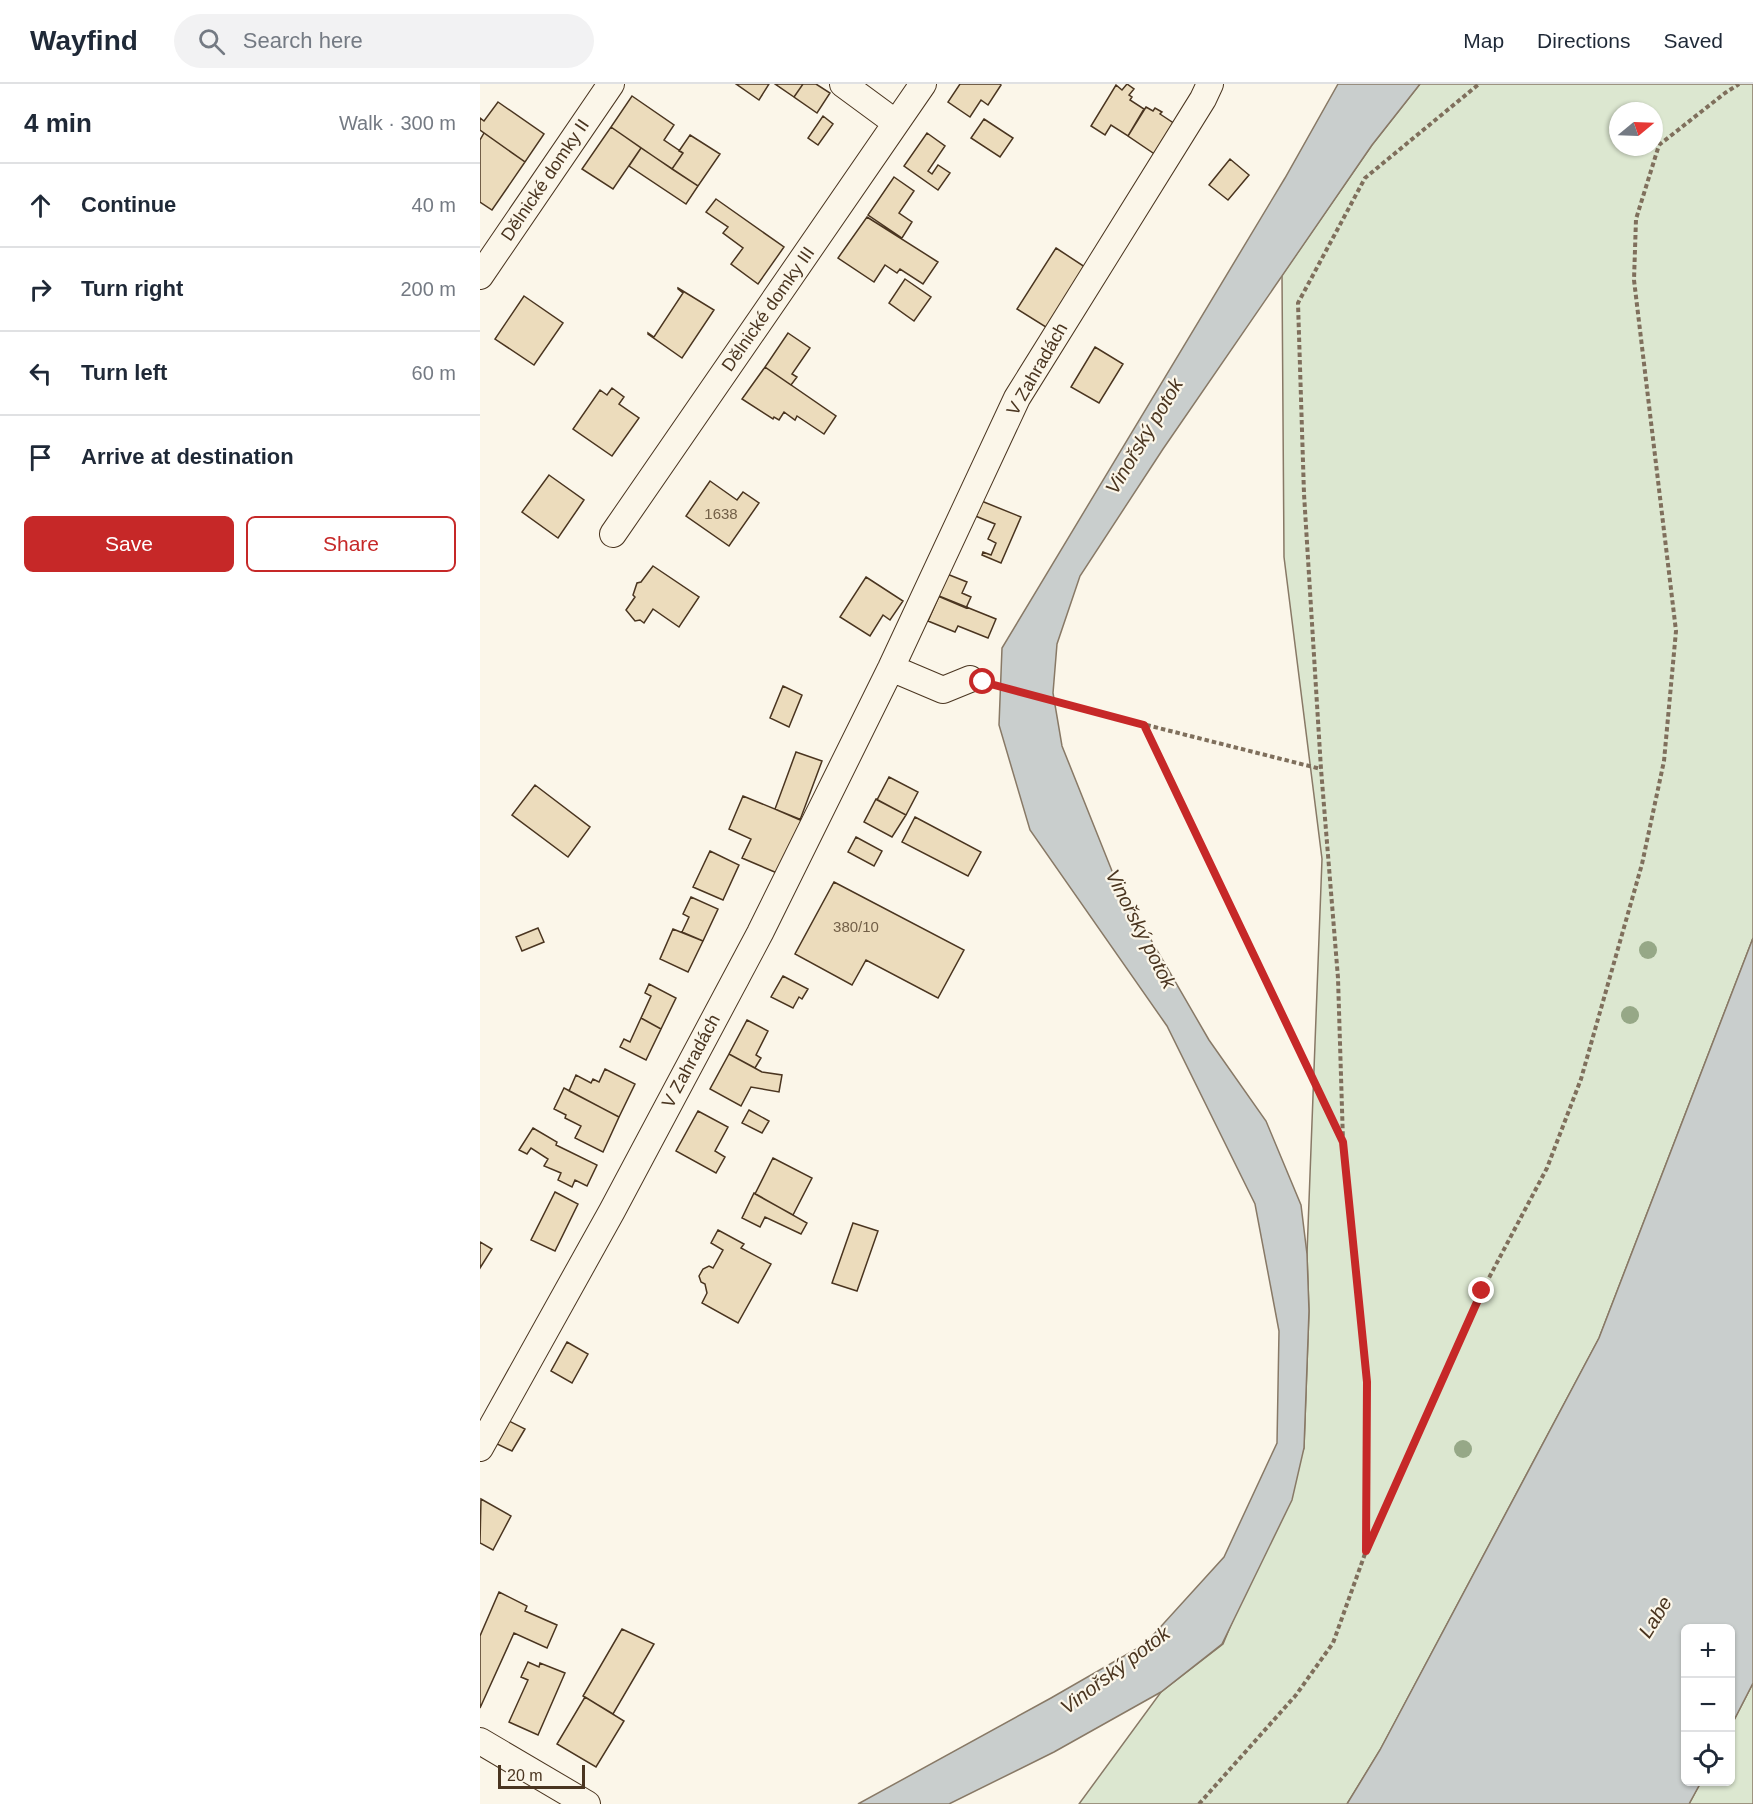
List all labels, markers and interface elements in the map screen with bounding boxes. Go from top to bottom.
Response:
search box [174,14,594,68]
text: Wayfind [30,25,138,56]
icon: search [195,25,228,58]
text: Search here [243,28,363,53]
text: Map [1463,29,1504,52]
text: Directions [1537,29,1630,52]
text: Saved [1663,29,1723,52]
north arrow [1609,102,1663,156]
text: 4 min [24,108,92,138]
text: Walk · 300 m [339,112,456,134]
street label: Dělnické domky II [497,116,593,244]
icon: ahead [24,189,57,222]
text: Continue [81,192,176,217]
text: 40 m [412,194,456,216]
street label: Dělnické domky III [718,243,818,375]
icon: right [24,273,57,306]
text: Turn right [81,276,183,301]
text: 200 m [400,278,456,300]
street label: V Zahradách [1003,319,1071,419]
icon: left [24,357,57,390]
text: Turn left [81,360,167,385]
text: 60 m [412,362,456,384]
water label: Vinořský potok [1101,373,1188,498]
icon: arrive [24,441,57,474]
text: Arrive at destination [81,444,294,469]
house number: 1638 [704,505,738,522]
button: Save [24,516,234,572]
button: Share [246,516,456,572]
route start [969,668,995,694]
water label: Vinořský potok [1102,866,1181,993]
house number: 380/10 [833,918,879,935]
street label: V Zahradách [658,1011,724,1111]
route end [1468,1277,1494,1303]
water label: Labe [1634,1592,1676,1642]
water label: Vinořský potok [1056,1621,1175,1718]
map controls [1681,1624,1735,1786]
button: + [1681,1624,1735,1678]
button: − [1681,1678,1735,1732]
button: locate [1681,1732,1735,1786]
scale bar [498,1762,585,1790]
text: 20 m [507,1767,543,1784]

